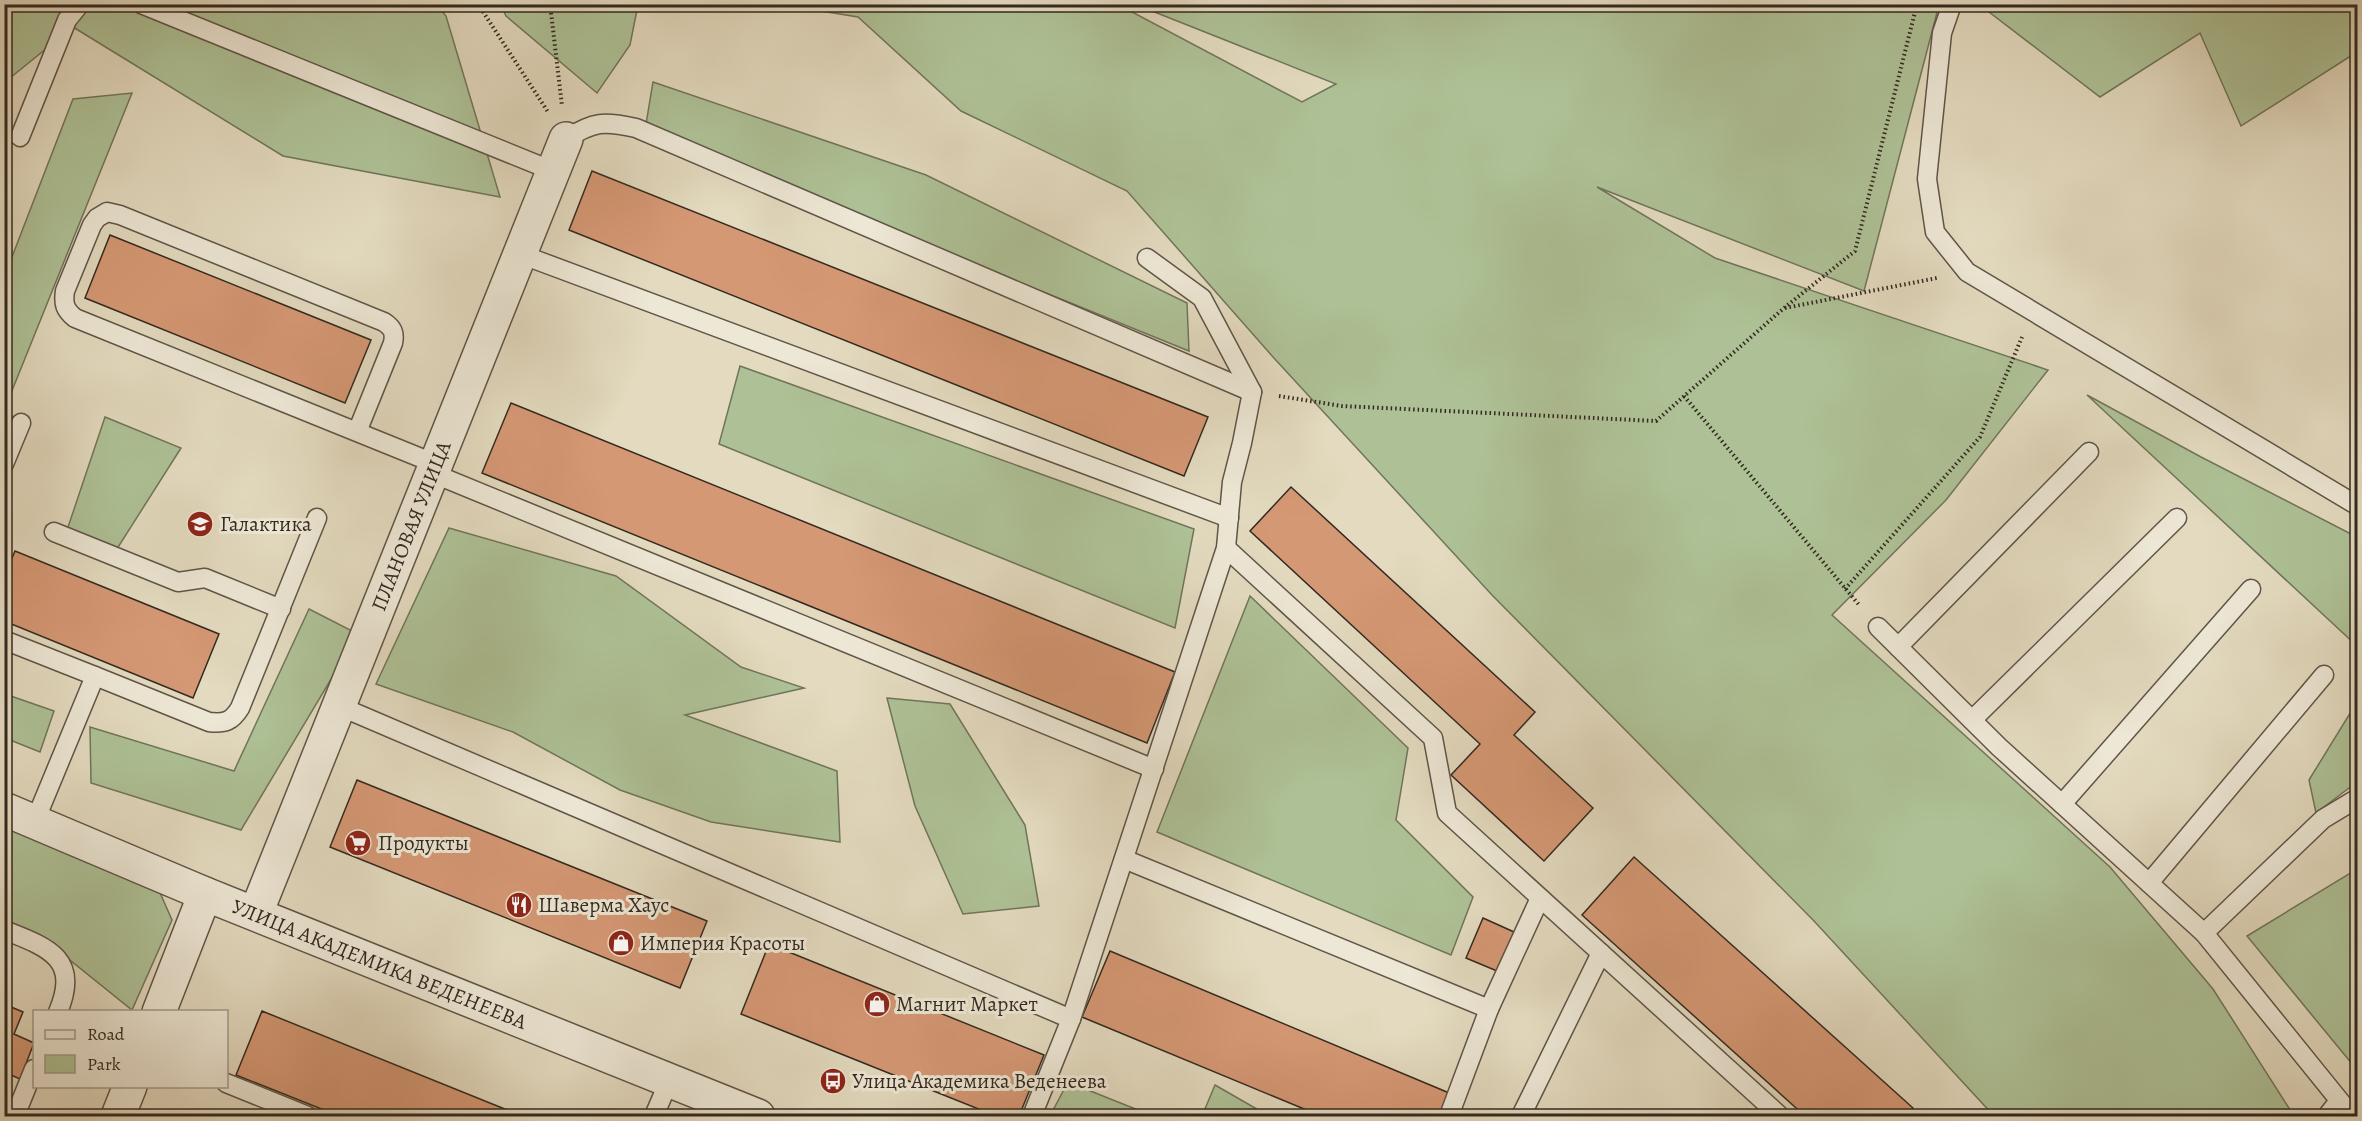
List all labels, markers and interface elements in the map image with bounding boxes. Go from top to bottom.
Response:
street label: ПЛАНОВАЯ УЛИЦА [364,436,458,615]
school or university icon: Галактика [185,509,215,539]
place label: Галактика [220,510,312,538]
supermarket icon: Продукты [343,828,373,858]
place label: Продукты [378,829,469,857]
restaurant icon: Шаверма Хаус [504,890,534,920]
place label: Шаверма Хаус [538,891,669,919]
street label: УЛИЦА АКАДЕМИКА ВЕДЕНЕЕВА [228,892,532,1036]
shop icon: Империя Красоты [606,928,636,958]
place label: Империя Красоты [640,929,805,957]
shop icon: Магнит Маркет [862,989,892,1019]
place label: Магнит Маркет [896,990,1038,1018]
legend [33,1010,228,1088]
text: Road [87,1022,125,1046]
text: Park [87,1052,121,1076]
bus stop icon: Улица Академика Веденеева [818,1066,848,1096]
place label: Улица Академика Веденеева [852,1067,1107,1095]

